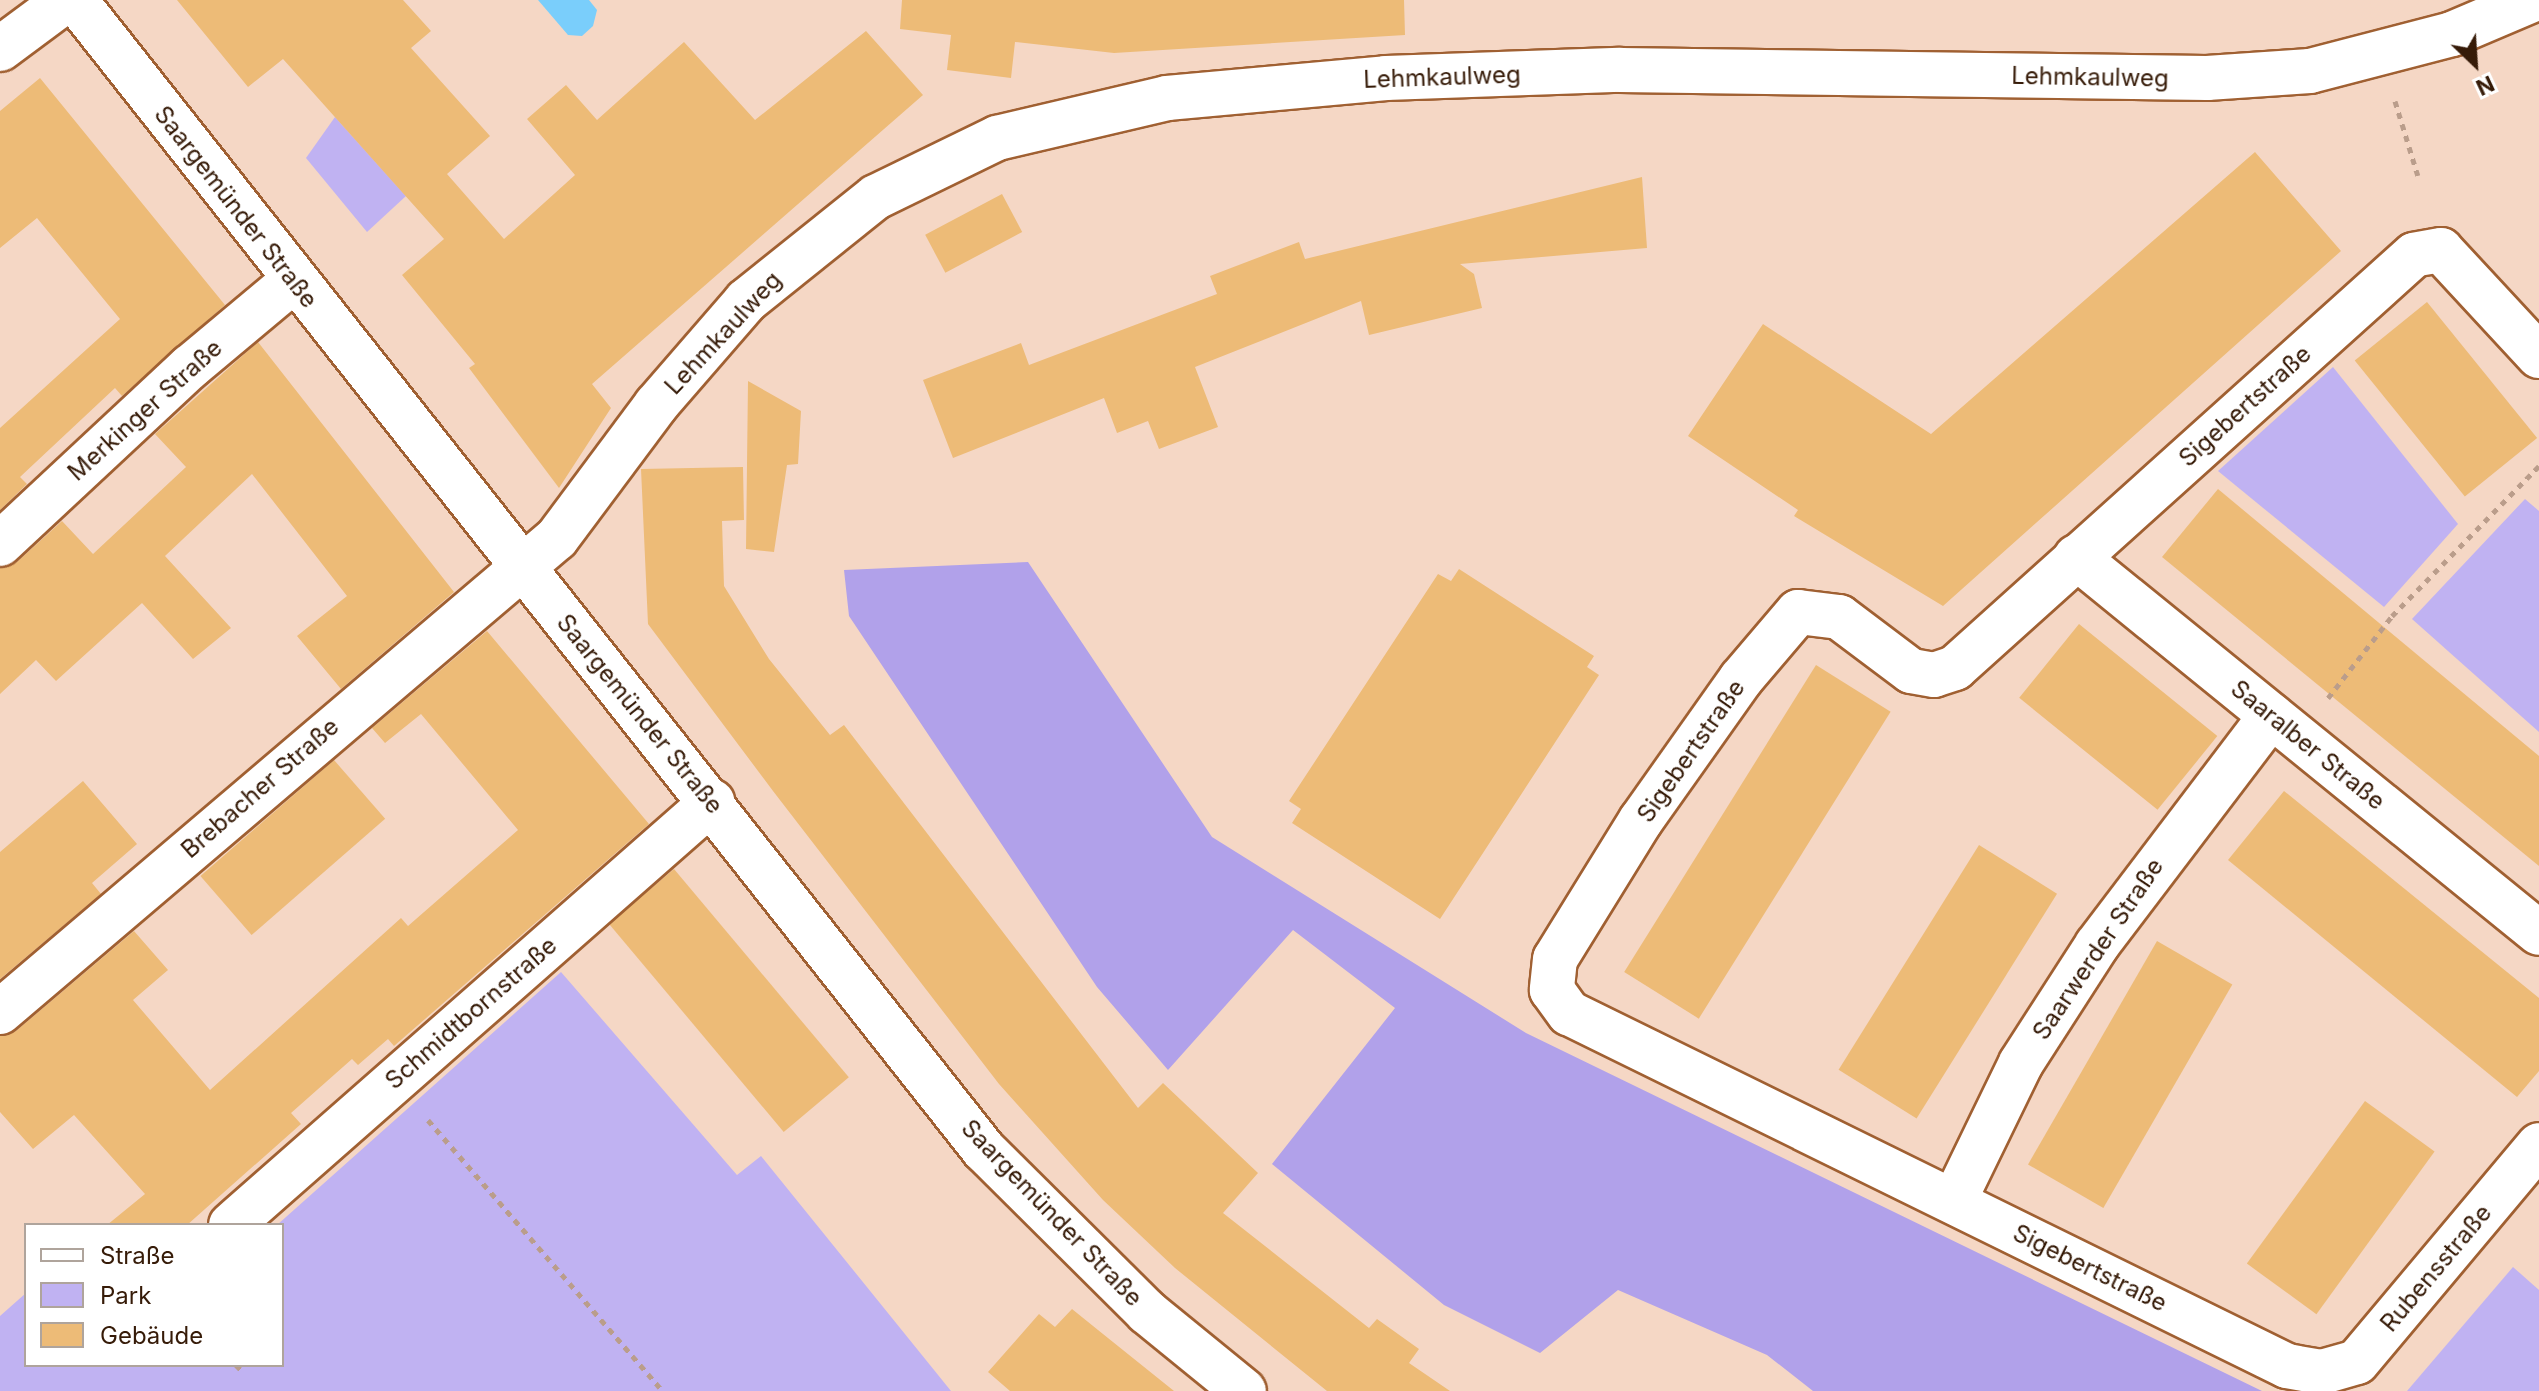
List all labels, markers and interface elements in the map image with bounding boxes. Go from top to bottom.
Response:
north arrow [2435,24,2515,104]
street label: Lehmkaulweg [1363,60,1521,94]
street label: Lehmkaulweg [2011,61,2169,93]
text: N [2472,70,2498,101]
street label: Saargemünder Straße [148,100,324,314]
street label: Lehmkaulweg [659,266,787,400]
street label: Merkinger Straße [62,333,228,487]
street label: Sigebertstraße [2173,339,2317,473]
street label: Saargemünder Straße [551,609,729,819]
street label: Sigebertstraße [1631,674,1751,828]
street label: Saaralber Straße [2225,674,2391,816]
street label: Brebacher Straße [175,712,345,864]
street label: Saarwerder Straße [2027,853,2169,1045]
street label: Schmidtbornstraße [379,931,563,1095]
street label: Saargemünder Straße [955,1114,1149,1312]
street label: Rubensstraße [2375,1199,2497,1337]
street label: Sigebertstraße [2008,1218,2172,1318]
legend [24,1223,284,1367]
text: Straße [100,1241,175,1270]
text: Park [100,1281,151,1310]
text: Gebäude [100,1321,203,1350]

